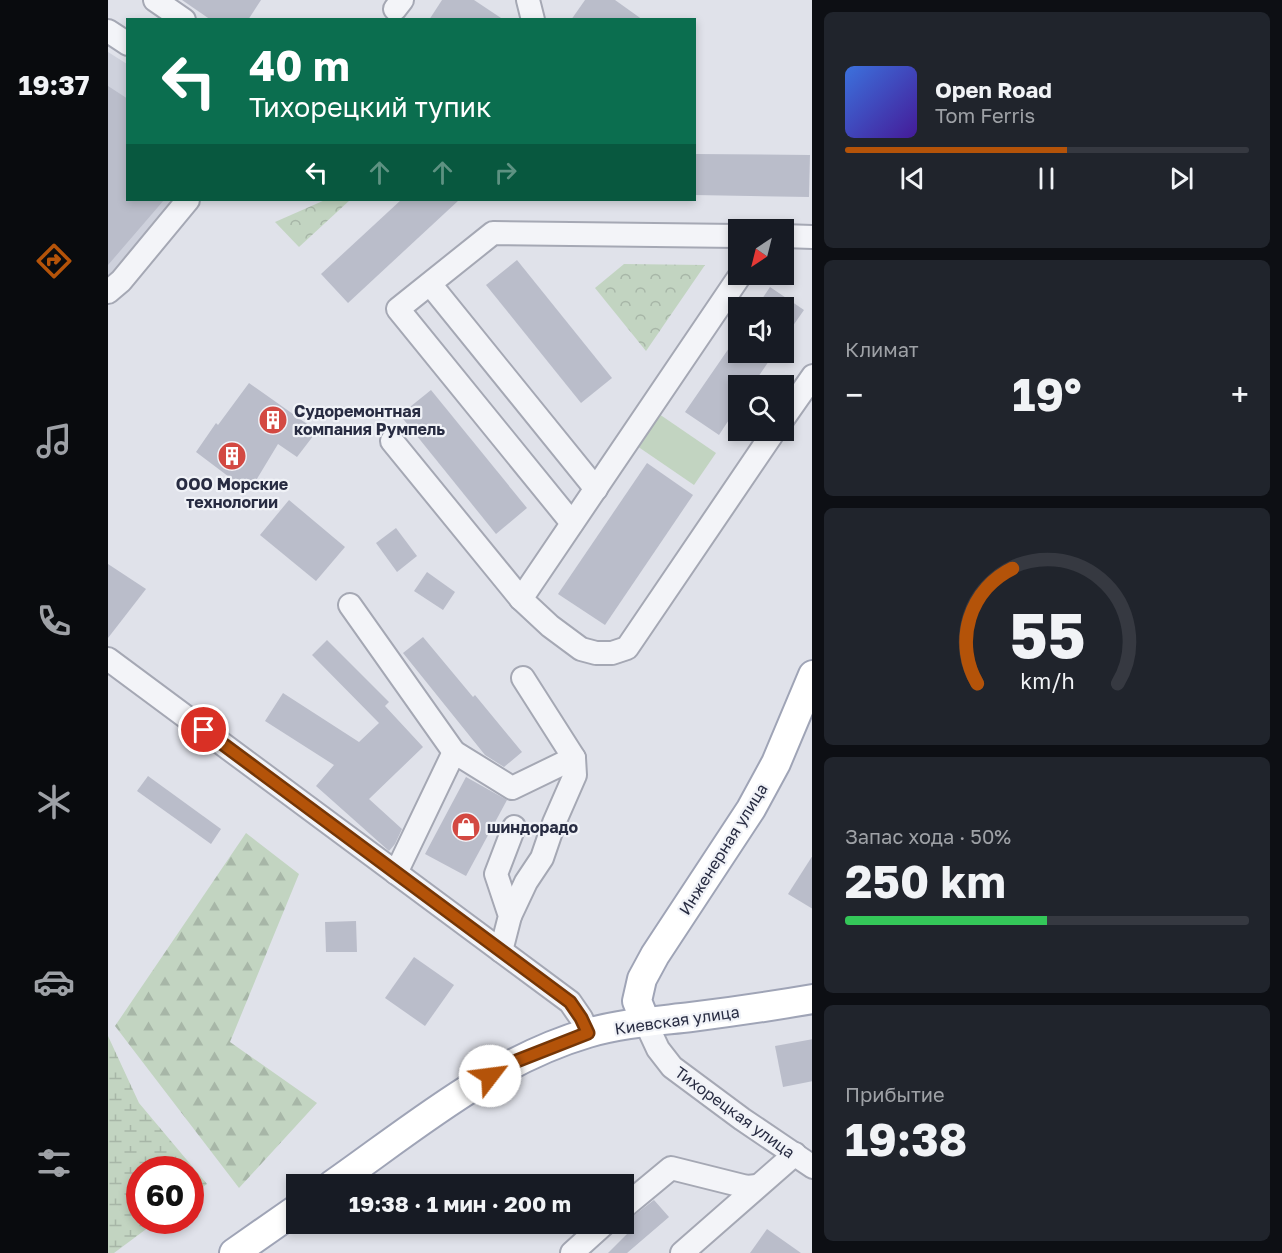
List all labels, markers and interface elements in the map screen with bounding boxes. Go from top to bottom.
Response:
text: 40 m [249,40,350,90]
icon: left [150,42,228,120]
text: 19:37 [19,69,89,101]
text: Open Road [935,76,1052,103]
text: Тихорецкий тупик [249,91,492,123]
text: Tom Ferris [935,103,1035,127]
icon: left [300,156,333,189]
icon: ahead [363,156,396,189]
icon: ahead [426,156,459,189]
icon: right [489,156,522,189]
icon: previous [896,162,929,195]
icon: pause [1030,162,1063,195]
icon: next [1165,162,1198,195]
north arrow [728,219,794,285]
map controls [728,219,794,441]
icon: directions [33,240,75,282]
button: sound [728,297,794,363]
text: Климат [845,337,919,361]
text: 19° [1012,367,1082,421]
button: search [728,375,794,441]
text: − [845,375,863,414]
text: + [1231,375,1249,414]
place label: Судоремонтная компания Румпель [294,401,445,439]
building icon: Судоремонтная компания Румпель [257,404,289,436]
icon: music [33,420,75,462]
building icon: ООО Морские технологии [216,440,248,472]
place label: ООО Морские технологии [176,474,288,512]
text: 55 [1009,597,1085,672]
icon: phone [33,600,75,642]
text: km/h [1020,668,1074,694]
pin [178,704,229,755]
icon: arrive [187,713,220,746]
street label: Инженерная улица [674,780,772,918]
icon: climate [33,781,75,823]
shop icon: шиндорадо [450,811,482,843]
place label: шиндорадо [487,817,579,837]
text: Запас хода · 50% [845,824,1011,848]
text: 250 km [845,854,1006,908]
icon: car [33,961,75,1003]
street label: Киевская улица [613,1001,741,1039]
position arrow [458,1044,522,1108]
street label: Тихорецкая улица [671,1062,799,1162]
text: Прибытие [845,1082,945,1106]
text: 19:38 [845,1112,967,1166]
icon: filters [33,1142,75,1184]
speed limit sign: 60 [126,1156,204,1234]
text: 19:38 · 1 мин · 200 m [349,1190,571,1217]

